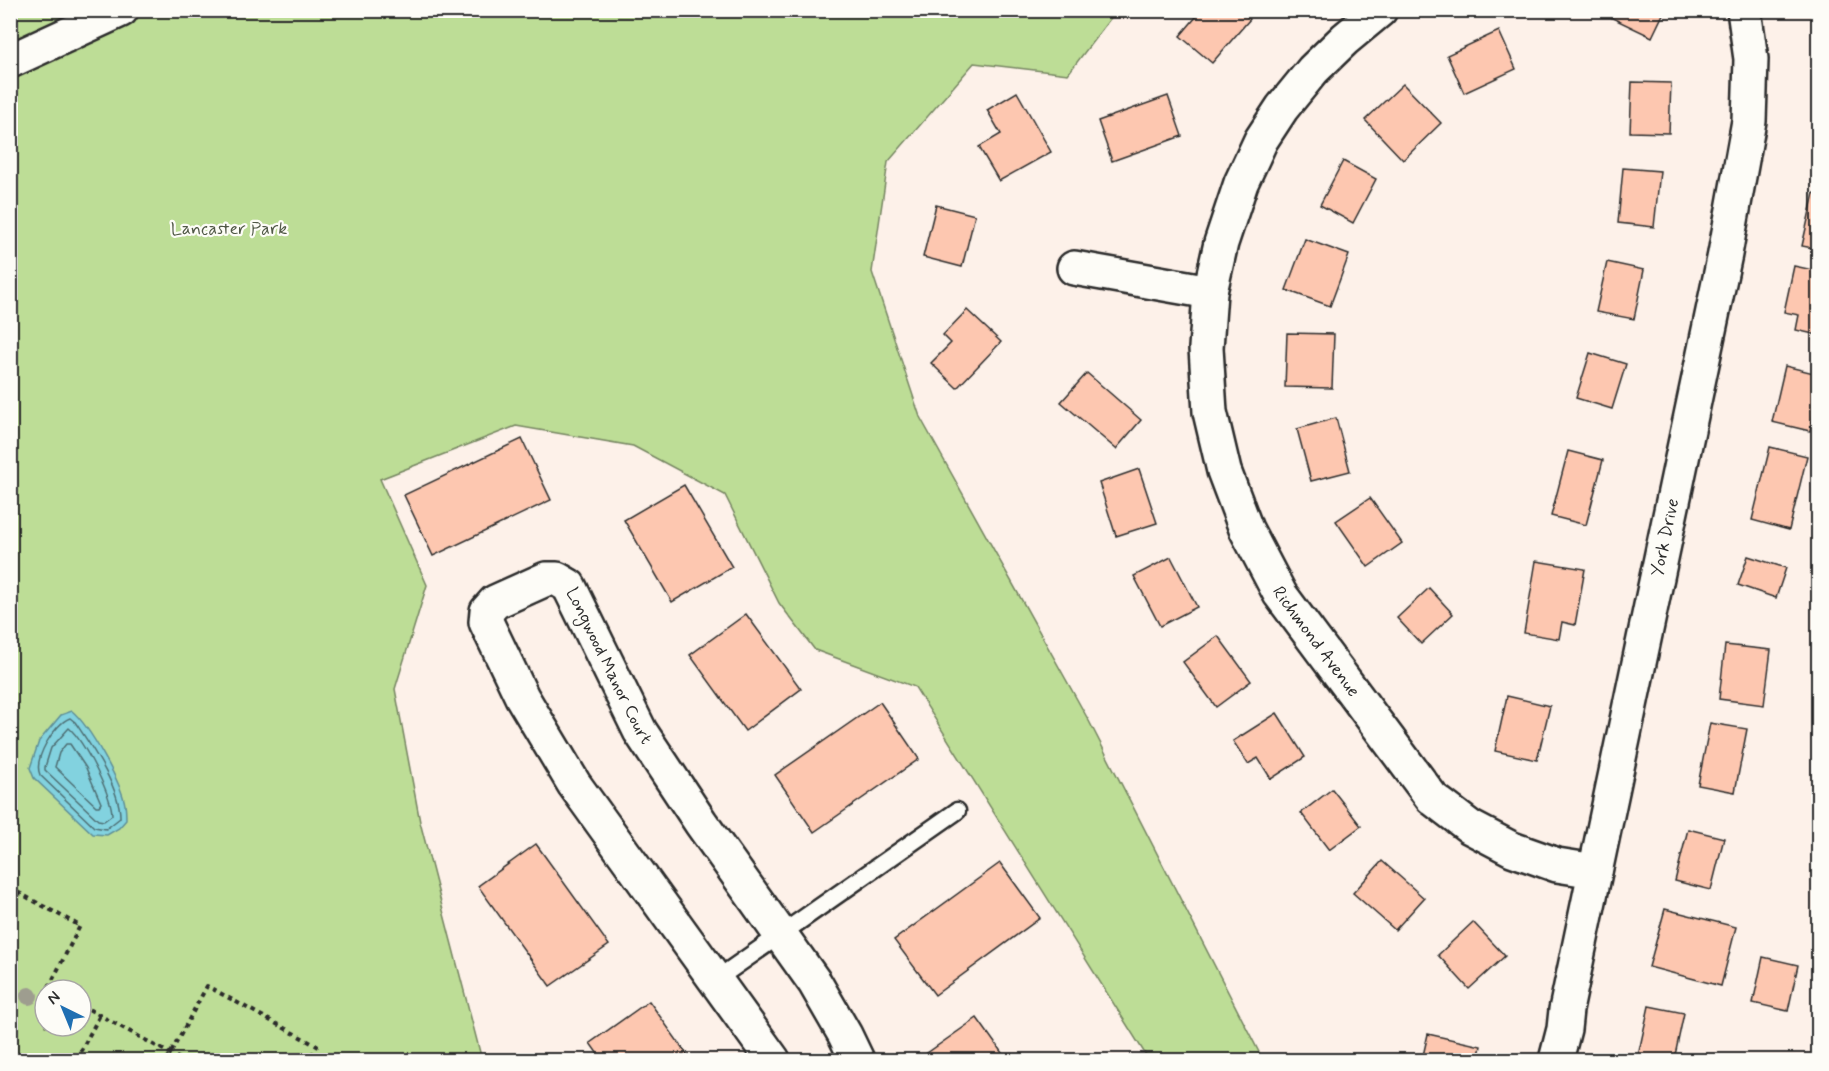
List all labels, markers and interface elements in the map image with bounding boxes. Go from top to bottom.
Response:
park label: Lancaster Park [171,217,287,241]
street label: York Drive [1645,496,1685,579]
street label: Richmond Avenue [1266,582,1365,702]
street label: Longwood Manor Court [560,584,658,749]
north arrow [33,978,93,1038]
text: N [43,987,65,1009]

